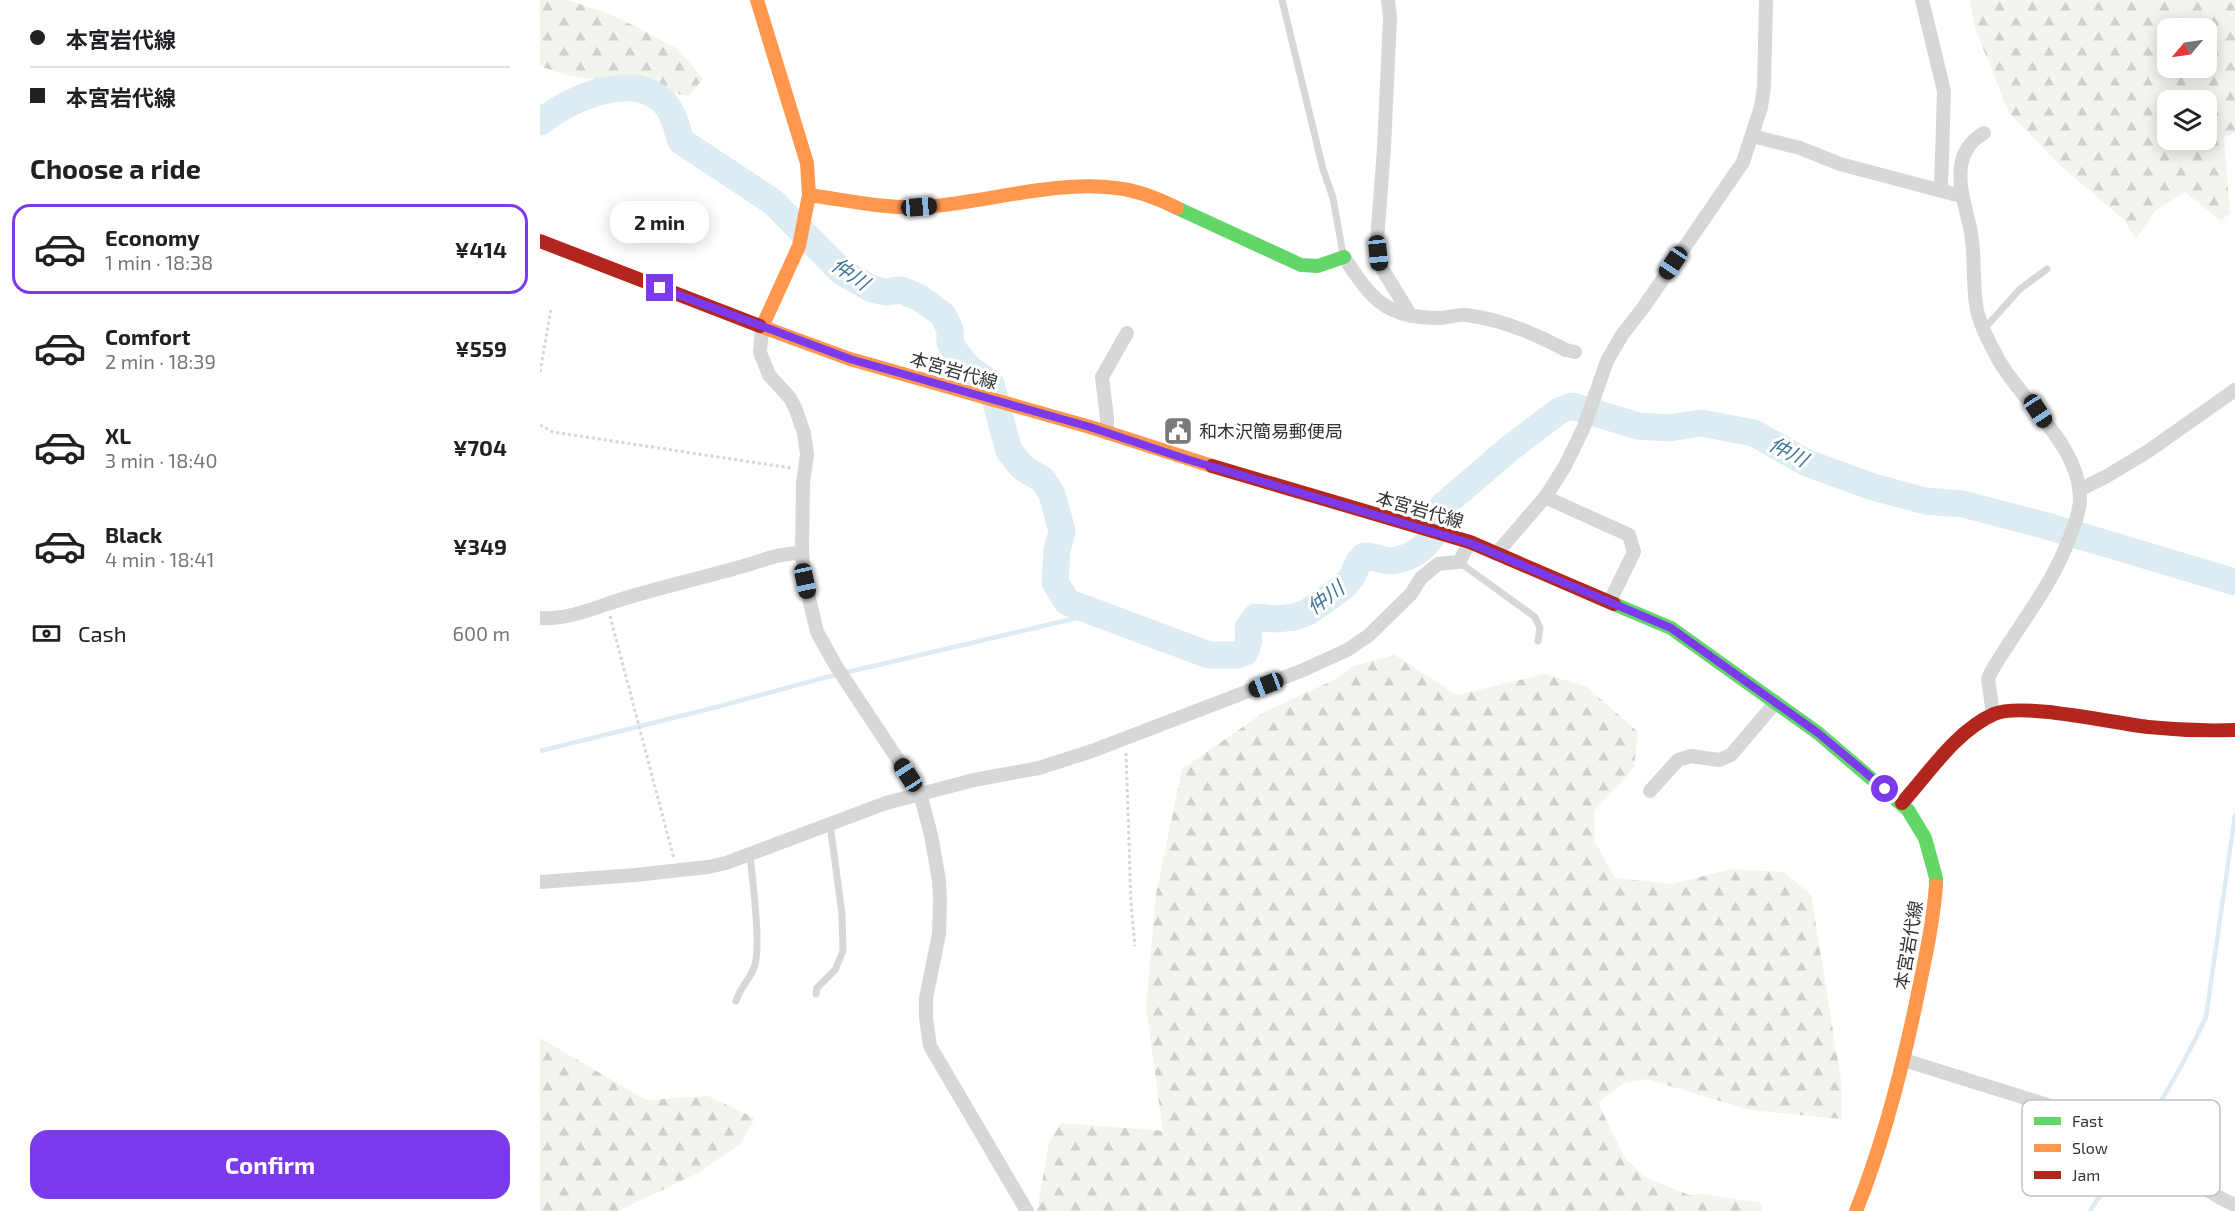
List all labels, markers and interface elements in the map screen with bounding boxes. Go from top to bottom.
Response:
north arrow [2157,18,2217,78]
map controls [2157,18,2217,150]
text: 本宮岩代線 [66,26,176,52]
text: 本宮岩代線 [66,84,176,110]
button: layers [2157,90,2217,150]
text: Choose a ride [30,152,201,184]
car [900,197,938,217]
callout: 2 min [610,201,710,243]
text: 2 min [634,210,685,234]
icon: car [33,222,87,276]
text: Economy [105,224,200,250]
car [1367,234,1389,272]
text: ¥414 [455,236,507,262]
car [1655,243,1691,283]
text: 1 min · 18:38 [105,250,213,274]
water label: 仲川 [828,252,876,295]
route end [646,274,673,301]
icon: car [33,321,87,375]
text: Comfort [105,323,190,349]
text: ¥559 [455,335,507,361]
street label: 本宮岩代線 [908,347,1000,393]
text: 2 min · 18:39 [105,349,216,373]
car [2021,391,2055,431]
public building icon: 和木沢簡易郵便局 [1162,415,1194,447]
icon: car [33,420,87,474]
place label: 和木沢簡易郵便局 [1199,420,1343,442]
text: XL [105,422,131,448]
water label: 仲川 [1766,431,1814,472]
text: ¥704 [453,434,507,460]
text: 3 min · 18:40 [105,448,218,472]
street label: 本宮岩代線 [1374,486,1466,532]
icon: car [33,519,87,573]
text: Black [105,521,162,547]
text: ¥349 [453,533,507,559]
text: 4 min · 18:41 [105,547,215,571]
car [792,562,818,600]
water label: 仲川 [1302,574,1350,619]
icon: cash [30,617,63,650]
text: Cash [78,620,127,646]
text: 600 m [452,621,510,645]
car [1246,670,1286,700]
car [891,755,925,795]
route start [1871,775,1898,802]
street label: 本宮岩代線 [1889,899,1927,991]
legend [2022,1100,2220,1196]
text: Fast [2072,1111,2103,1130]
button: Confirm [30,1130,510,1199]
text: Slow [2072,1138,2108,1157]
text: Jam [2072,1165,2100,1184]

